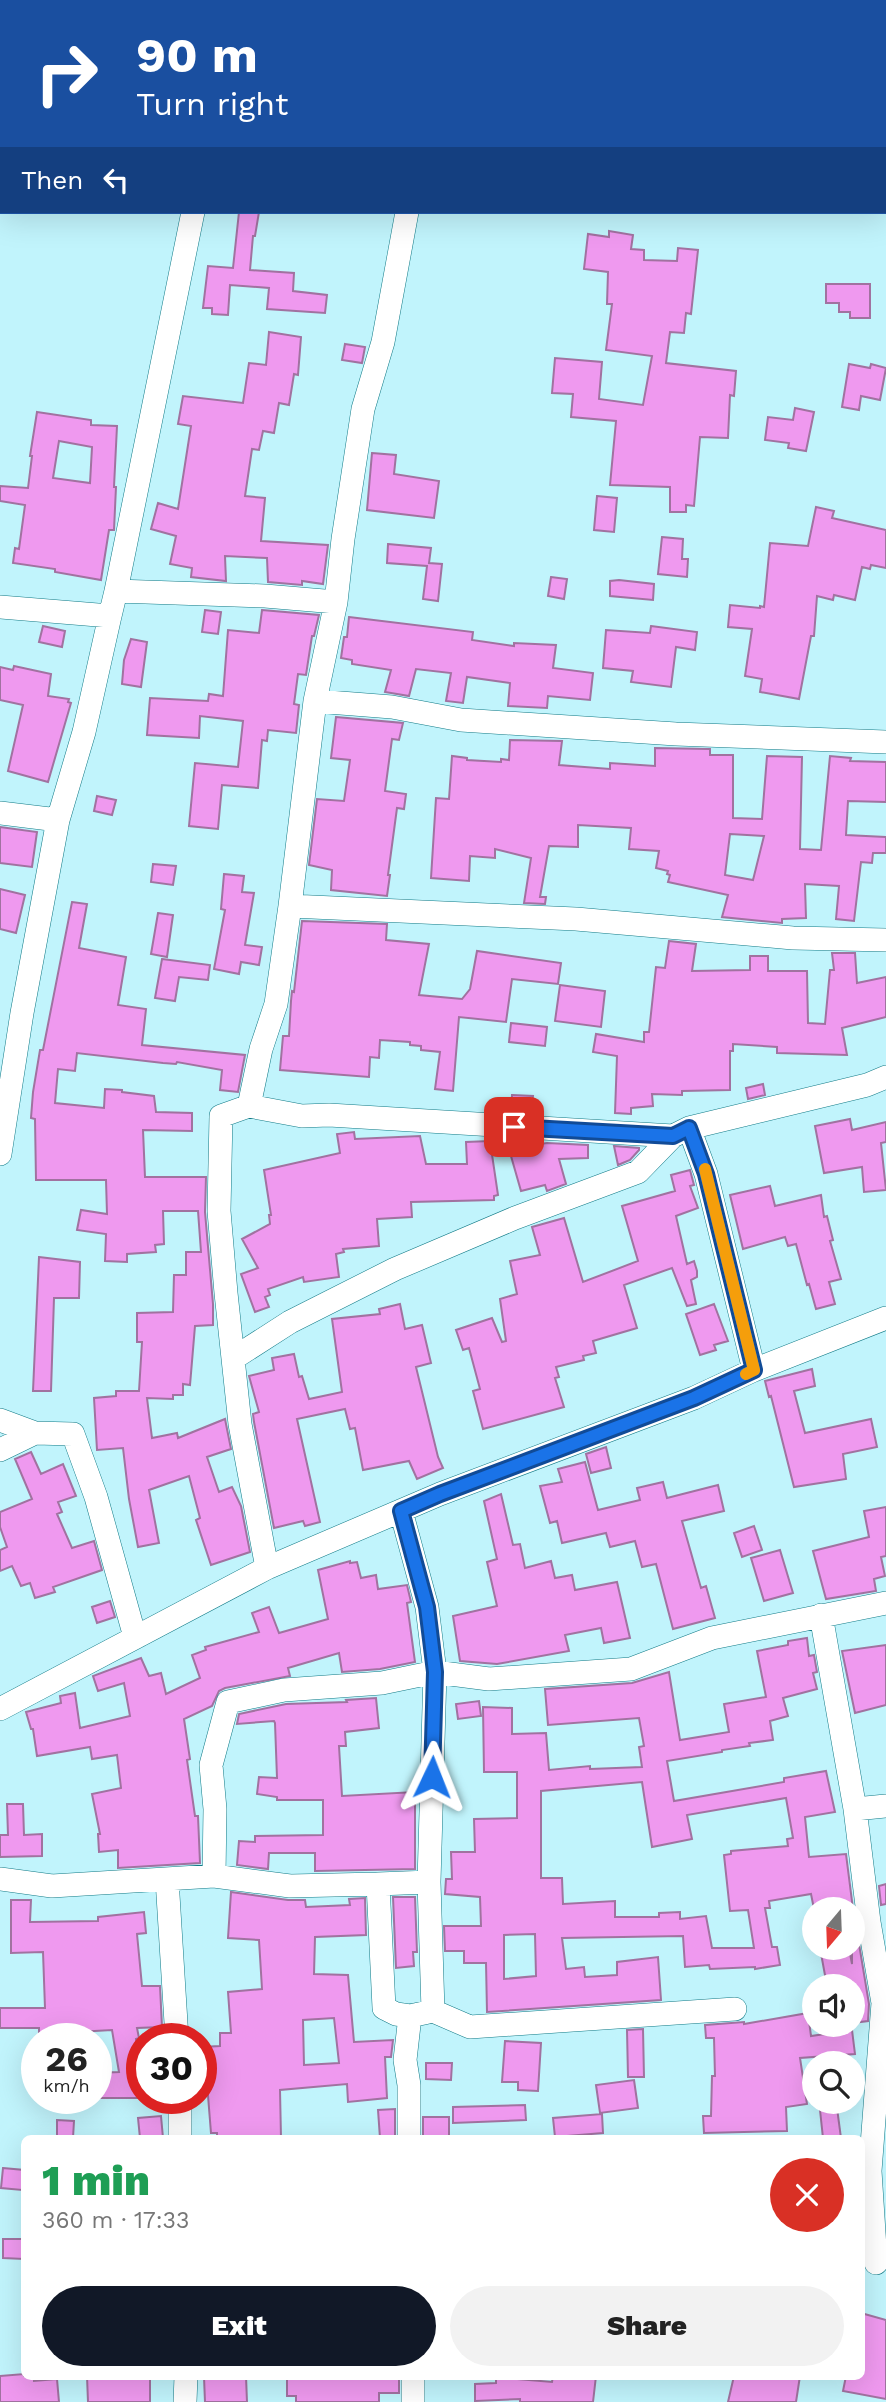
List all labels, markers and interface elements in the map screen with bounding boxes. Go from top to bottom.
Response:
text: 90 m [136,26,258,84]
icon: right [21,28,112,119]
text: Turn right [136,85,288,123]
icon: left [97,161,135,199]
text: Then [21,165,83,195]
pin [484,1097,544,1157]
icon: arrive [495,1108,533,1146]
position arrow [395,1740,469,1814]
north arrow [802,1897,864,1960]
map controls [802,1897,865,2114]
button: sound [802,1974,865,2037]
speed limit sign: 30 [126,2023,217,2114]
text: 26 [45,2038,88,2080]
button: search [802,2051,865,2114]
text: km/h [43,2075,90,2096]
text: 1 min [42,2156,150,2205]
button: close [770,2158,844,2232]
text: 360 m · 17:33 [42,2207,189,2234]
button: Exit [42,2286,436,2366]
button: Share [450,2286,844,2366]

